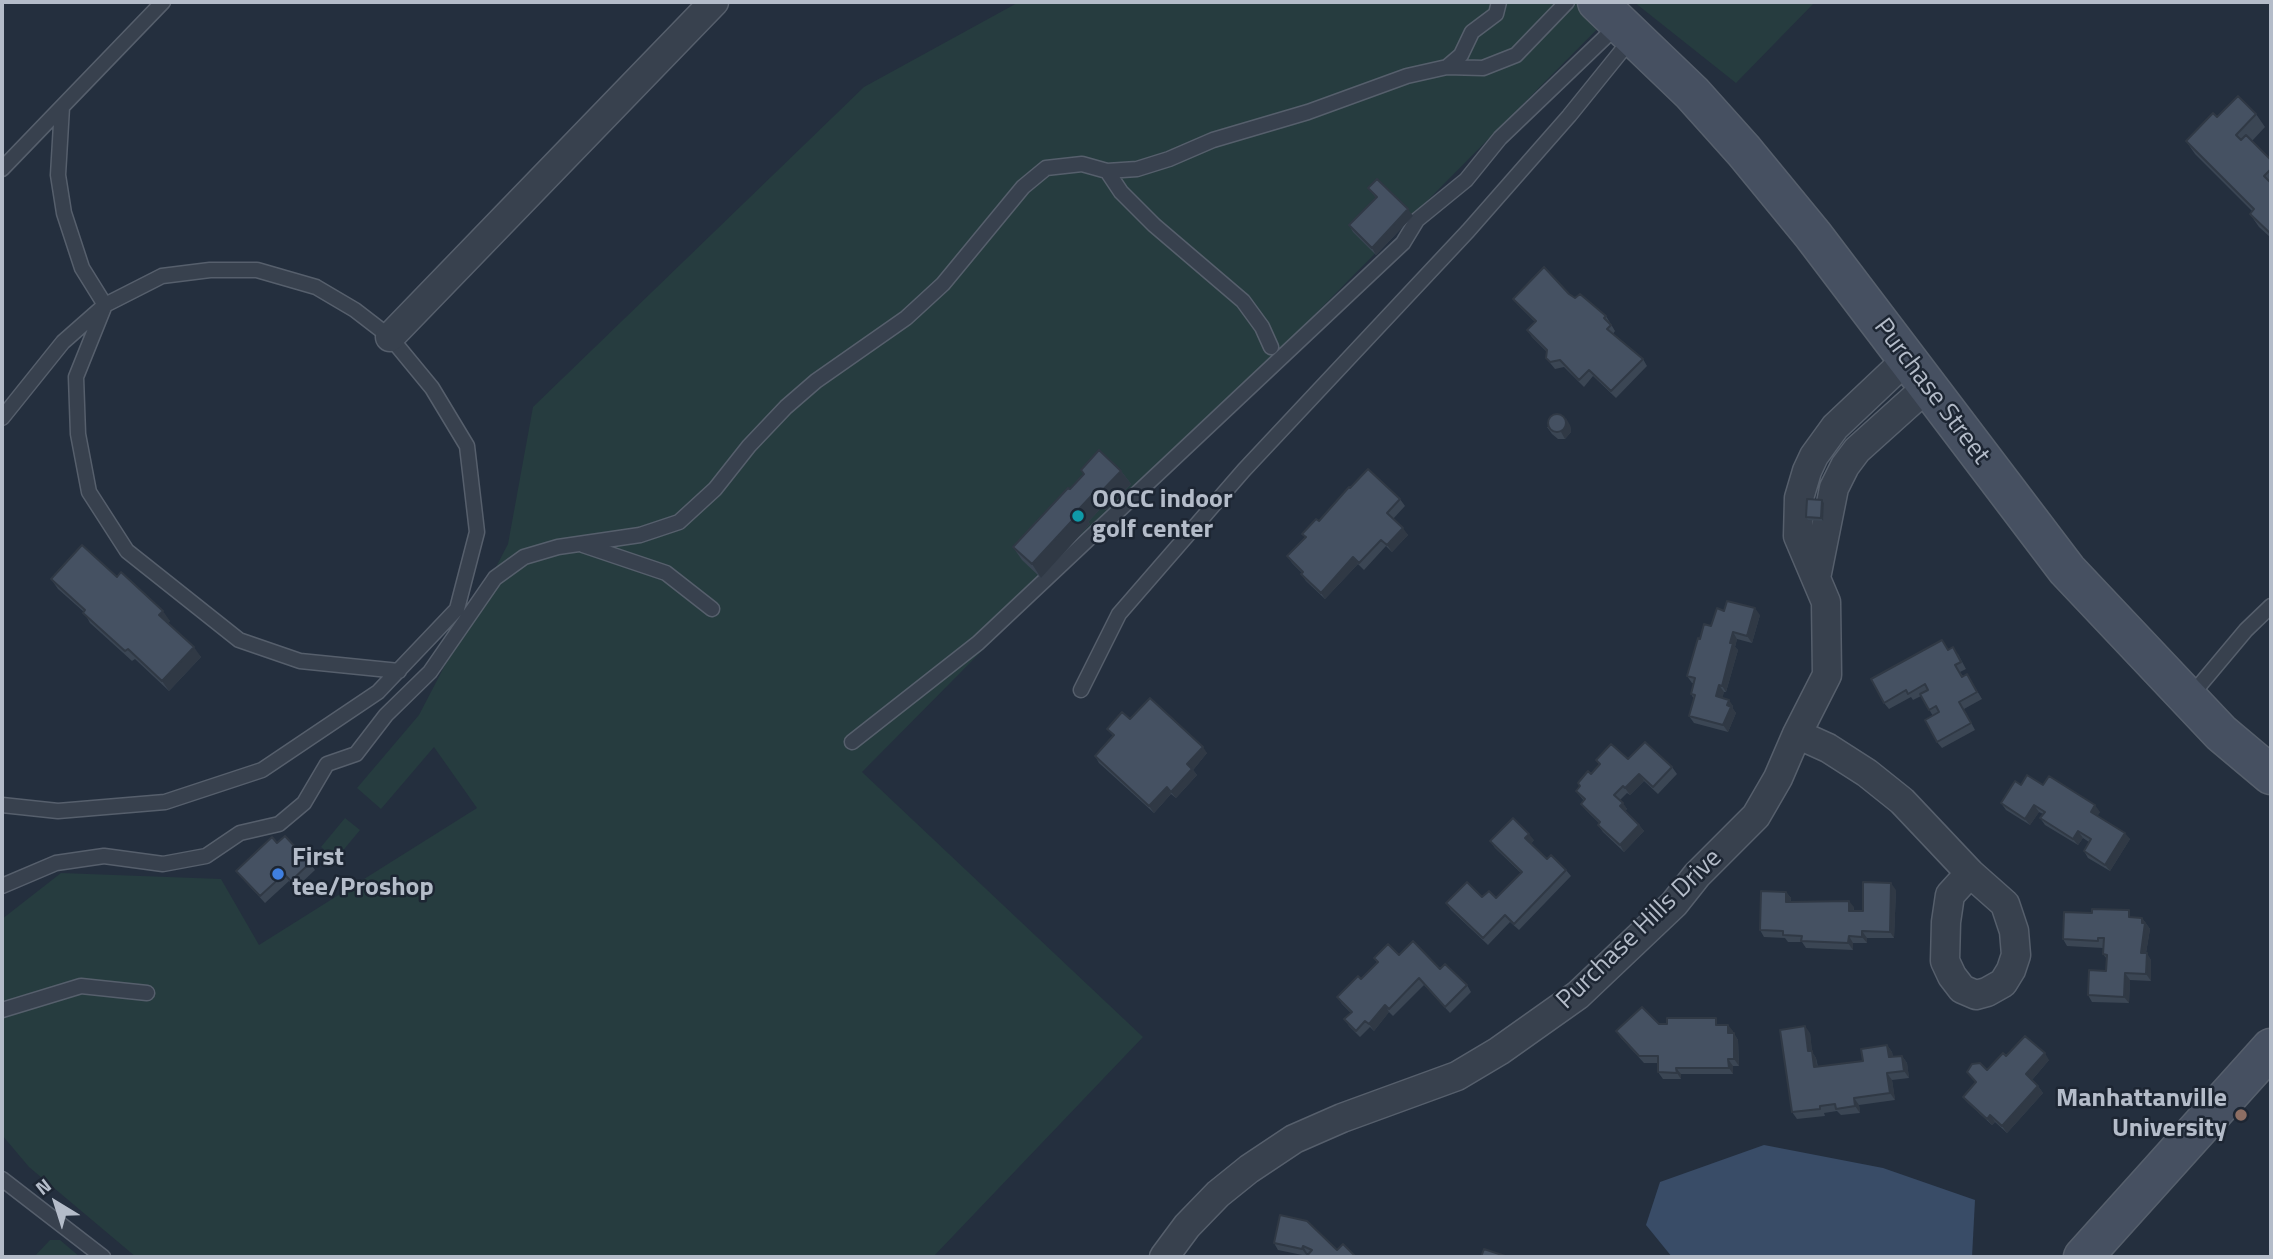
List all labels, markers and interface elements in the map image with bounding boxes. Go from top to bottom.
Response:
street label: Purchase Street [1866,313,1996,471]
place label: OOCC indoor golf center [1092,485,1233,546]
marker: OOCC indoor golf center [1070,508,1086,524]
place label: First tee/Proshop [292,843,434,904]
street label: Purchase Hills Drive [1551,843,1729,1017]
marker: First tee/Proshop [270,866,286,882]
place label: Manhattanville University [2056,1084,2227,1146]
marker: Manhattanville University [2233,1107,2249,1123]
north arrow [21,1168,91,1238]
text: N [29,1171,57,1202]

